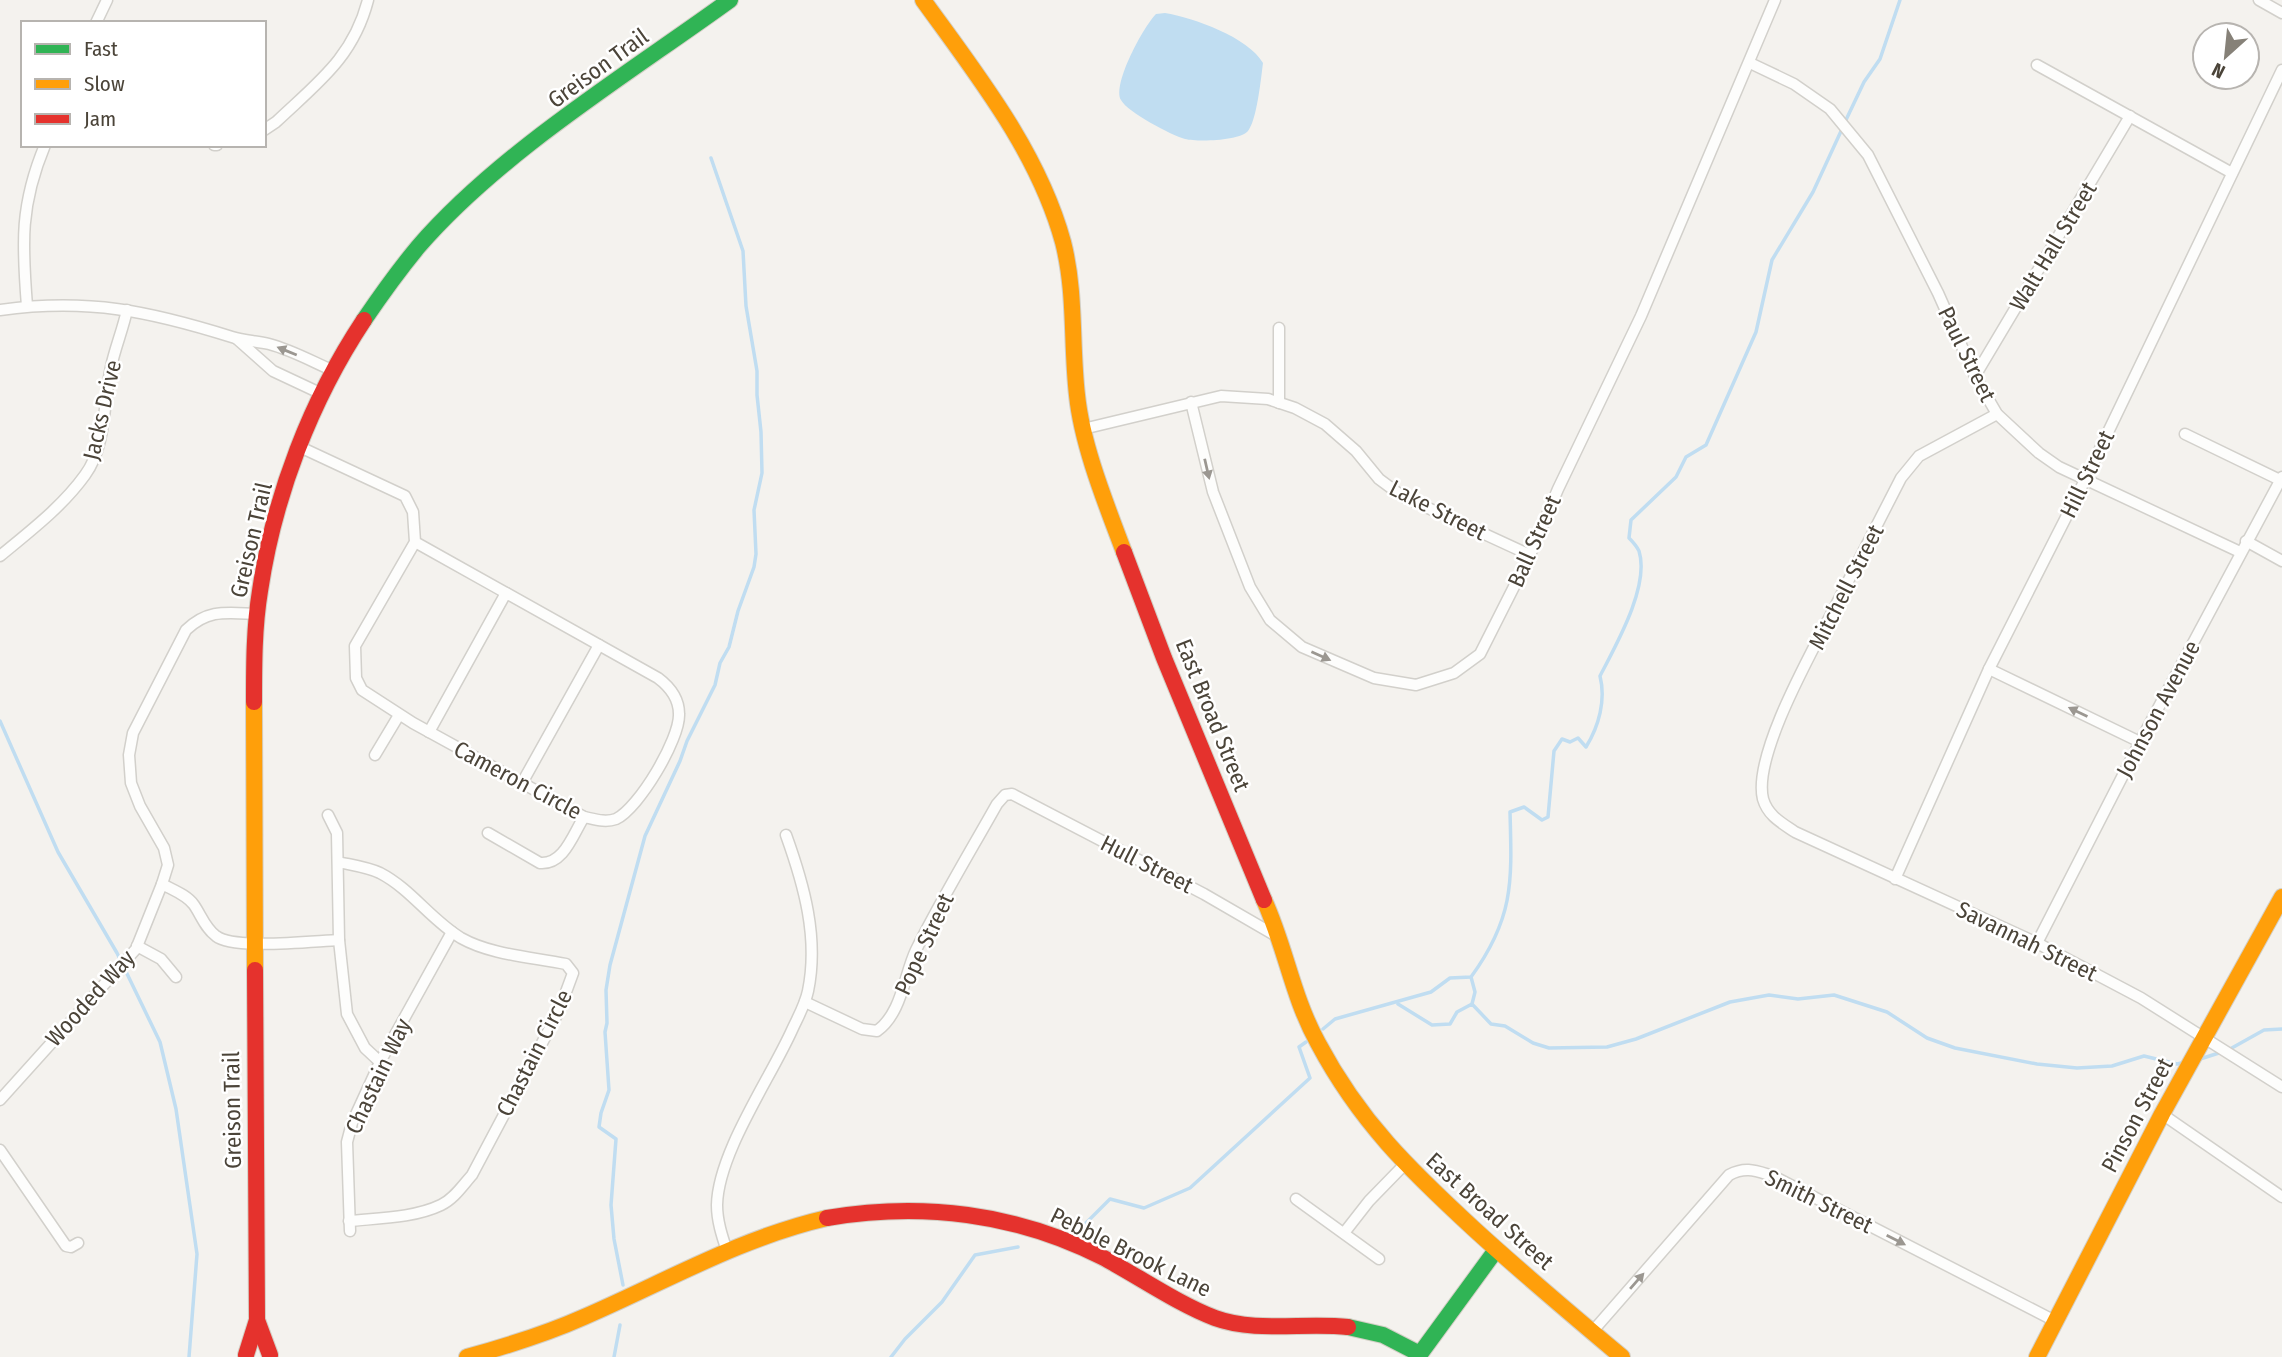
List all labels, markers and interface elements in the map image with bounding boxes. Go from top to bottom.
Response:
legend [21,21,266,147]
north arrow [2191,21,2261,91]
street label: Greison Trail [542,22,654,114]
text: Fast [84,36,118,62]
text: N [2208,58,2229,84]
text: Slow [84,71,125,97]
text: Jam [84,106,116,132]
street label: Walt Hall Street [2003,176,2103,316]
street label: Paul Street [1932,302,2002,406]
one-way arrow [276,345,297,356]
street label: Jacks Drive [77,357,127,463]
street label: Hill Street [2054,425,2120,522]
one-way arrow [1202,458,1213,480]
street label: Lake Street [1385,474,1492,547]
street label: Greison Trail [224,480,278,600]
street label: Ball Street [1501,490,1567,591]
street label: Mitchell Street [1802,519,1890,654]
street label: East Broad Street [1170,635,1256,796]
street label: Johnson Avenue [2110,636,2206,782]
one-way arrow [1311,650,1331,662]
one-way arrow [2068,707,2088,718]
street label: Cameron Circle [449,735,587,825]
street label: Hull Street [1096,829,1198,899]
street label: Pope Street [888,888,960,999]
street label: Savannah Street [1952,895,2102,987]
street label: Wooded Way [39,943,141,1052]
street label: Chastain Circle [490,985,578,1121]
street label: Chastain Way [339,1013,417,1138]
street label: Greison Trail [217,1051,247,1169]
street label: Pinson Street [2095,1052,2179,1177]
street label: East Broad Street [1421,1146,1560,1276]
street label: Smith Street [1761,1163,1878,1239]
street label: Pebble Brook Lane [1046,1201,1216,1303]
one-way arrow [1886,1234,1906,1245]
one-way arrow [1629,1272,1645,1290]

